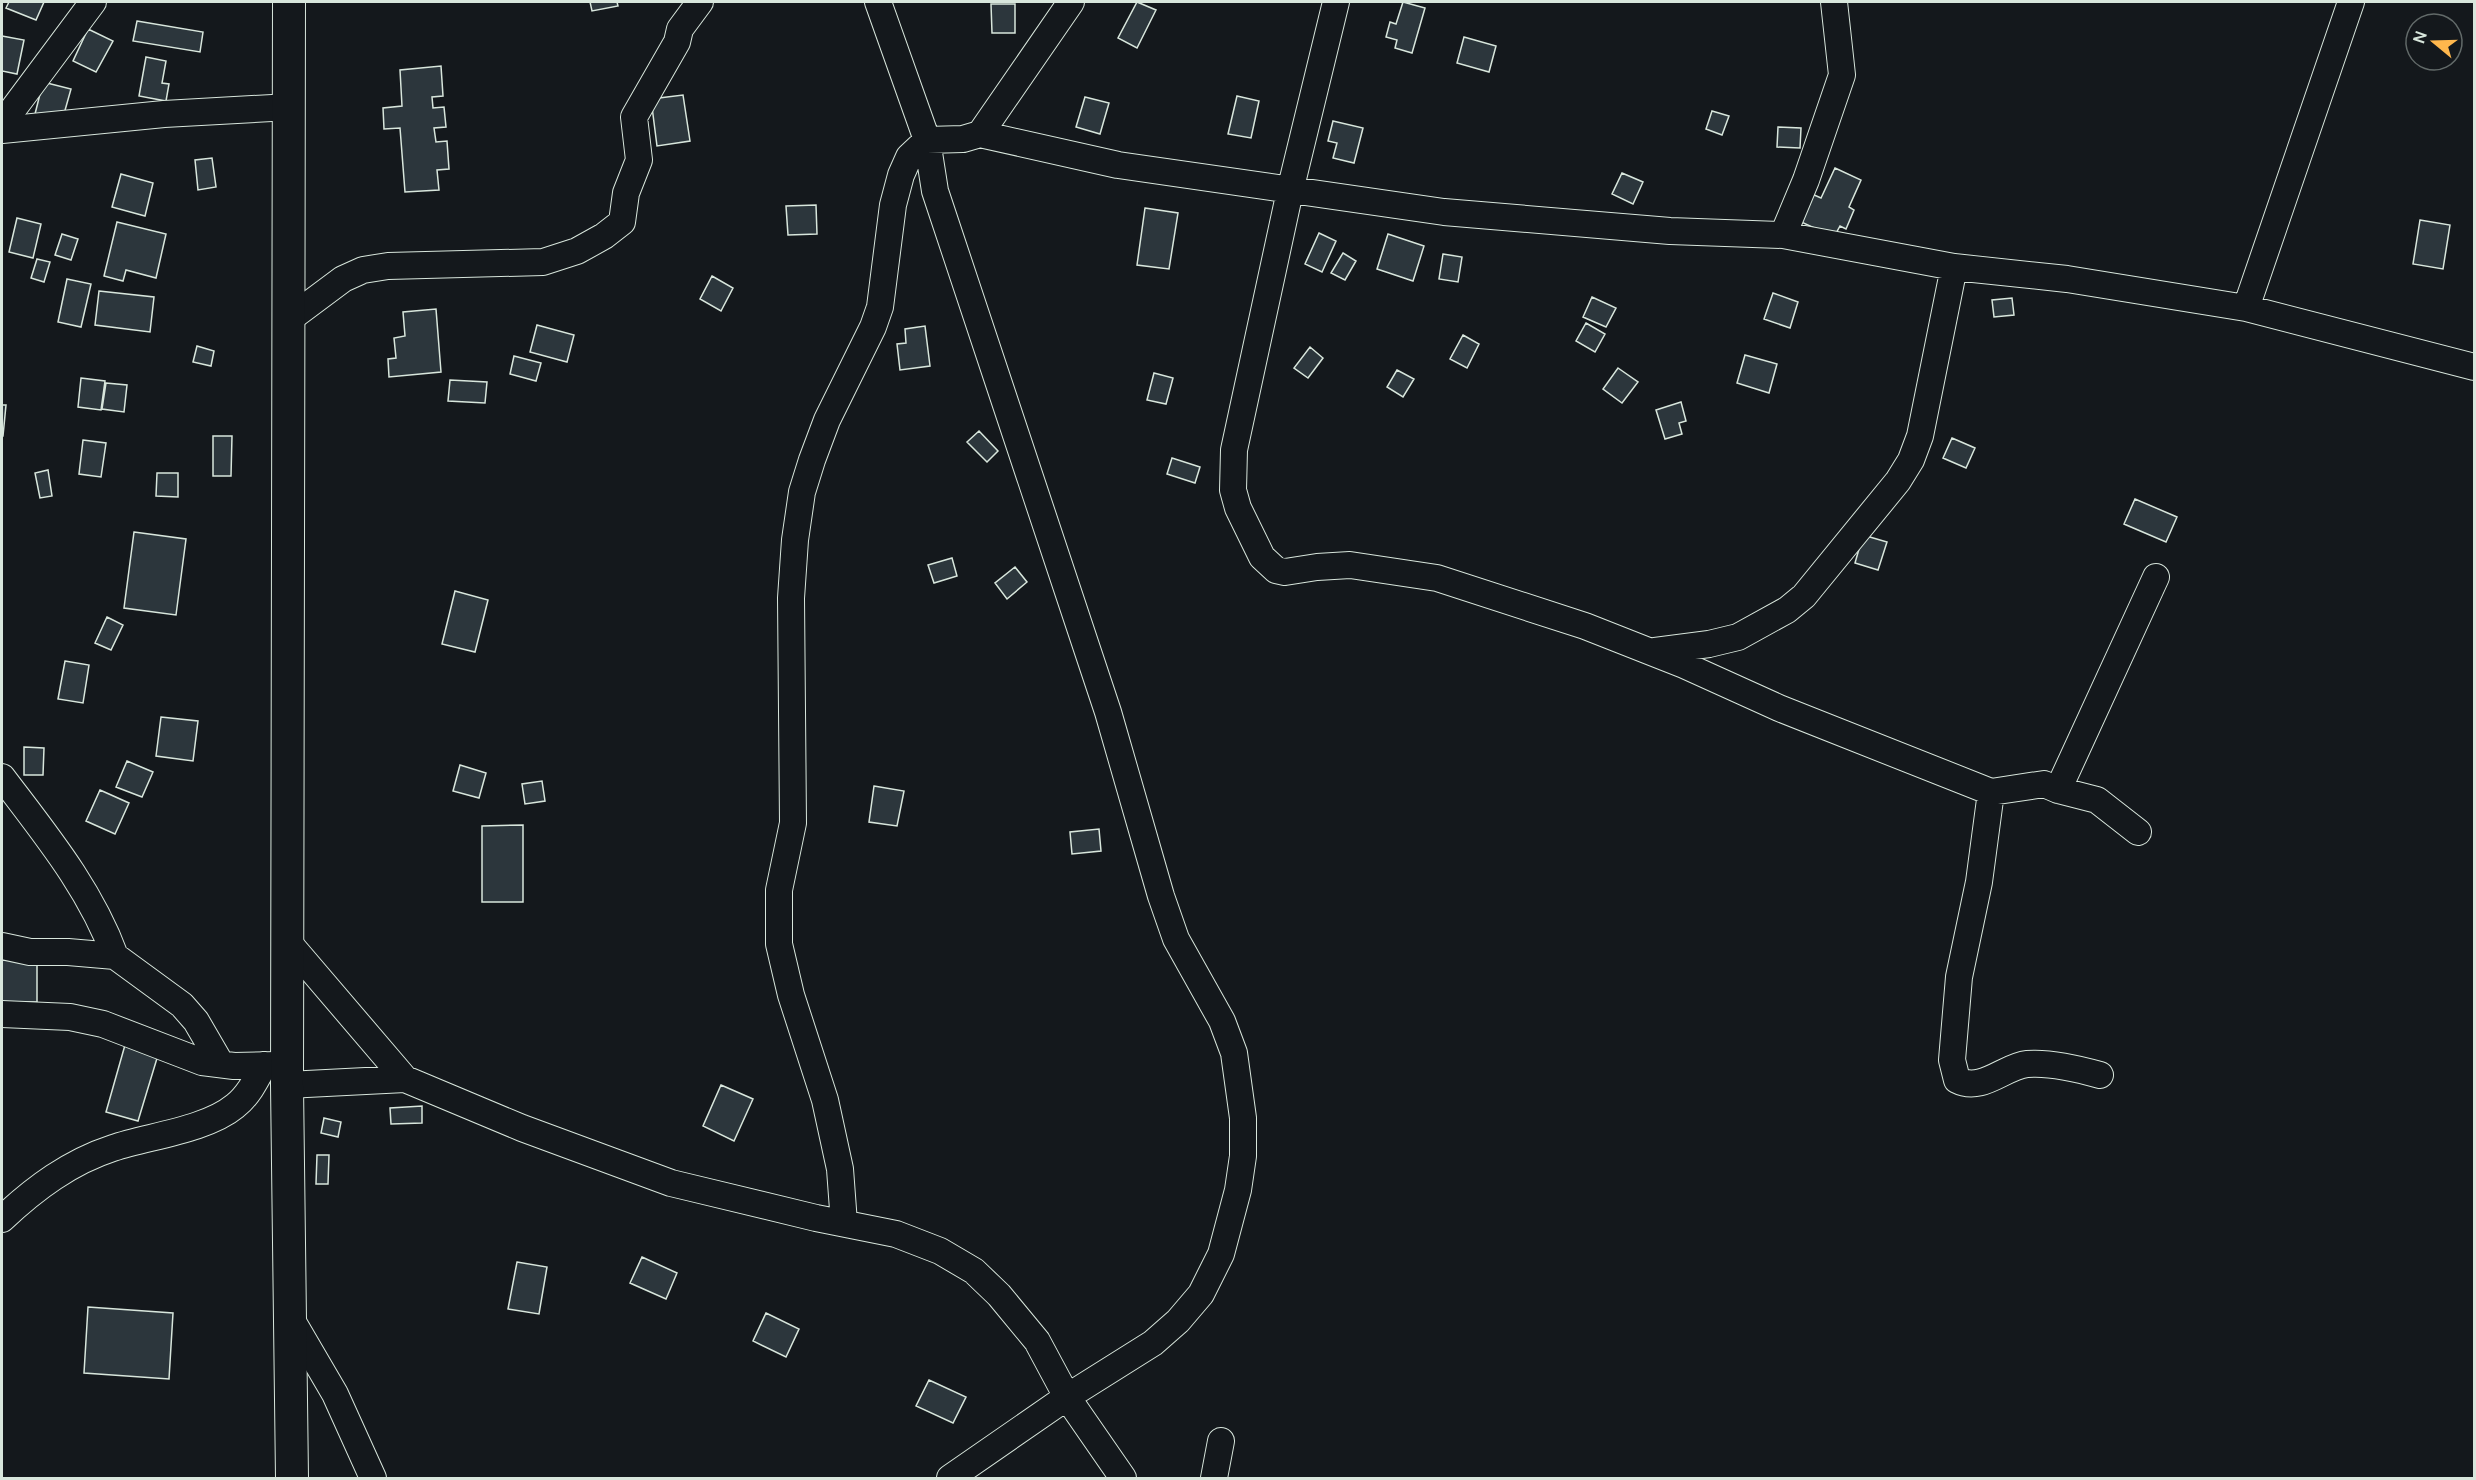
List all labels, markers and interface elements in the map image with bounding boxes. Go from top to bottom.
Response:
north arrow [2404,12,2464,72]
text: N [2408,28,2432,46]

